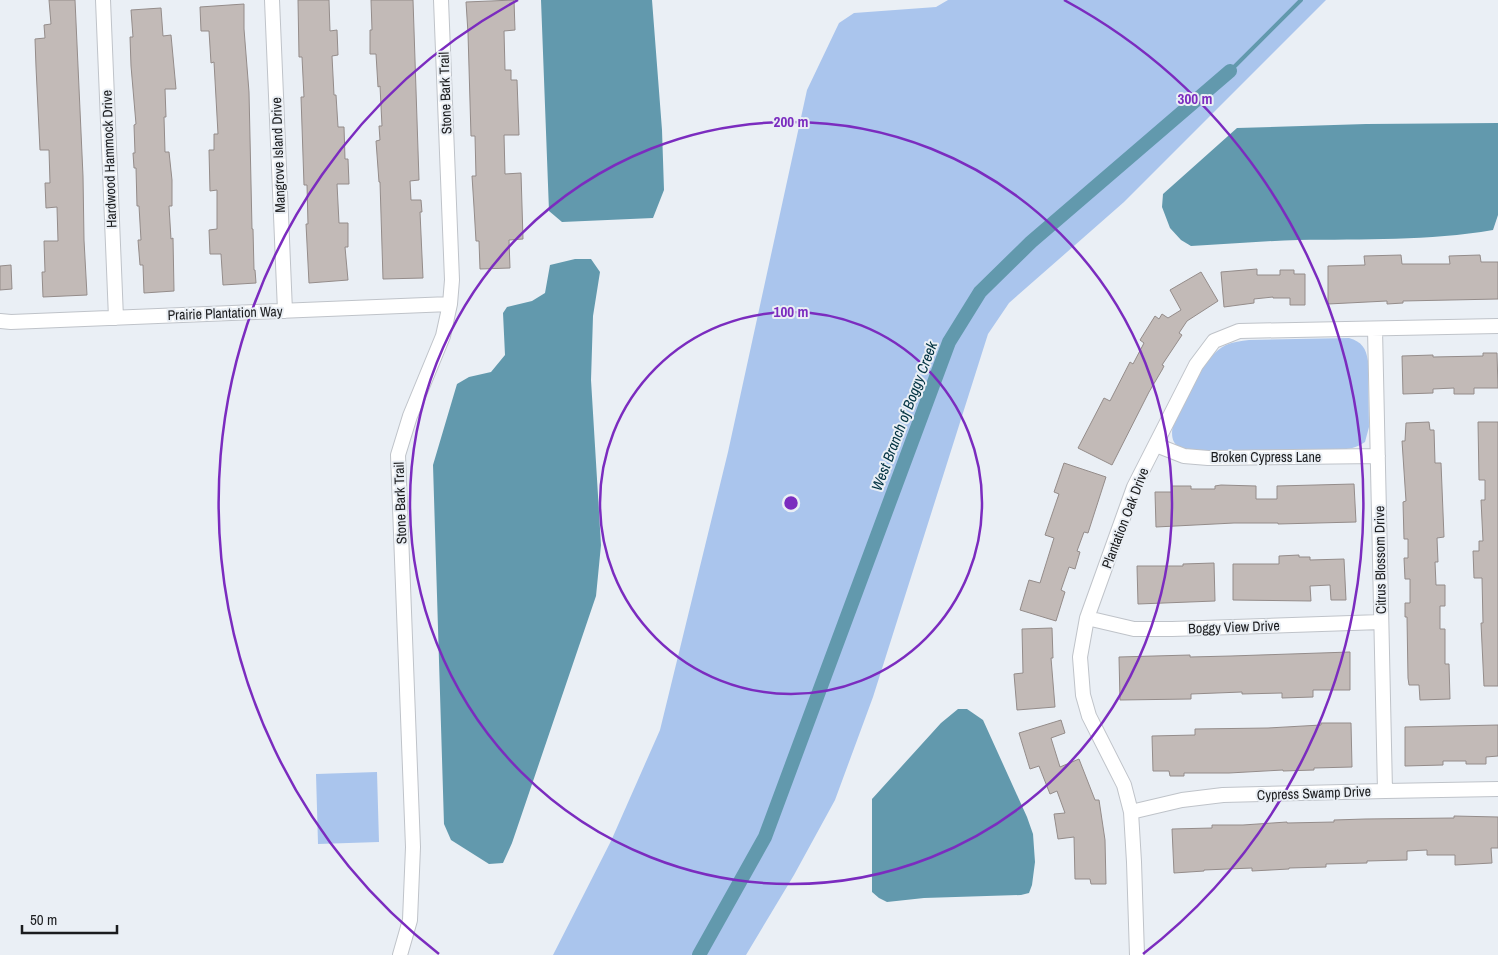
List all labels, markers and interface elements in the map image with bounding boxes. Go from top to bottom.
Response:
street label: Stone Bark Trail [435,52,455,134]
text: 300 m [1178,88,1212,109]
street label: Hardwood Hammock Drive [98,90,120,228]
street label: Mangrove Island Drive [267,97,289,213]
text: 200 m [774,111,808,132]
text: 100 m [774,301,808,322]
street label: Prairie Plantation Way [167,302,283,324]
water label: West Branch of Boggy Creek [866,338,942,494]
street label: Broken Cypress Lane [1211,448,1321,466]
street label: Stone Bark Trail [390,462,410,544]
street label: Plantation Oak Drive [1098,465,1152,571]
centre of rings [782,494,800,512]
street label: Citrus Blossom Drive [1370,506,1390,614]
street label: Boggy View Drive [1188,616,1280,638]
street label: Cypress Swamp Drive [1257,782,1371,804]
scale bar [22,902,118,934]
text: 50 m [30,909,57,930]

